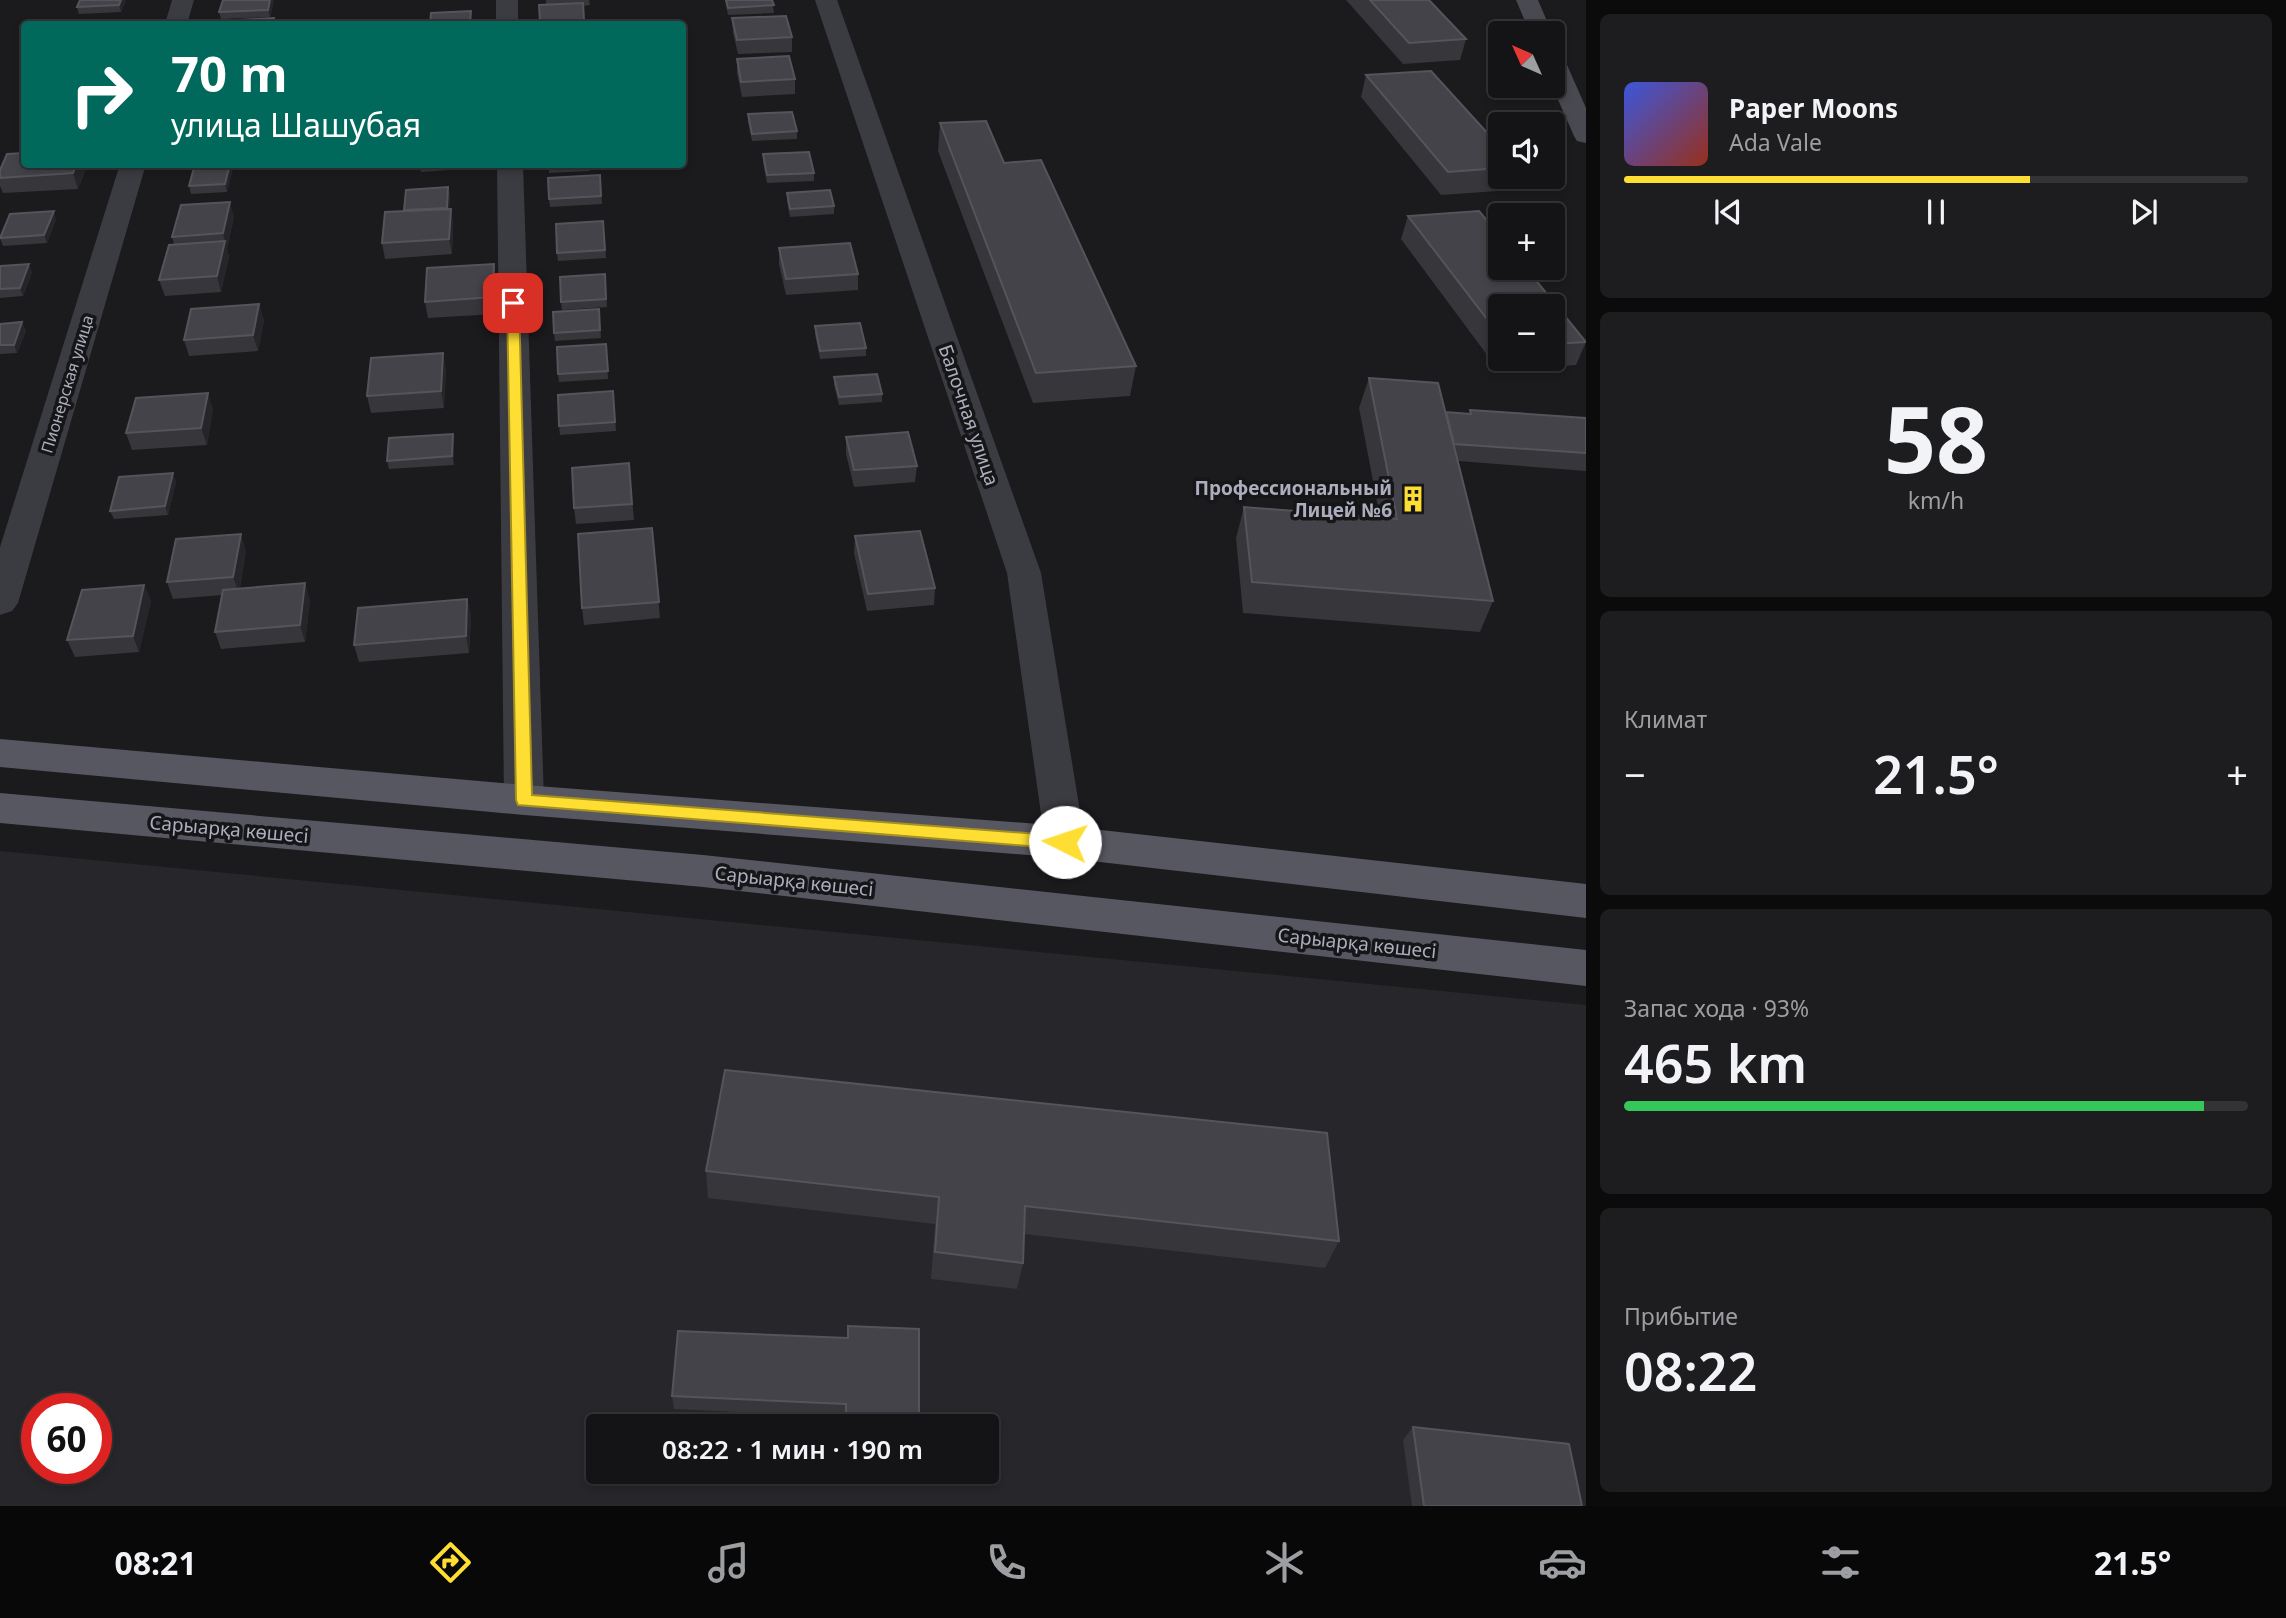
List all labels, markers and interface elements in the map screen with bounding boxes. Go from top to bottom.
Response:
north arrow [1488,21,1564,98]
map controls [1488,21,1565,371]
text: 70 m [171,40,288,106]
icon: right [56,49,147,140]
text: Paper Moons [1729,90,1898,126]
text: улица Шашубая [171,103,421,146]
button: sound [1488,112,1565,189]
text: Ada Vale [1729,126,1822,158]
icon: previous [1709,193,1747,231]
icon: pause [1917,193,1955,231]
icon: next [2125,193,2163,231]
button: + [1488,203,1565,280]
pin [483,273,543,333]
icon: arrive [494,284,532,322]
button: − [1488,294,1565,371]
street label: Пионерская улица [36,312,98,456]
street label: Балочная улица [933,341,1005,489]
text: 58 [1884,376,1988,500]
place label: Профессиональный Лицей №6 [1194,475,1392,523]
building icon: Профессиональный Лицей №6 [1398,484,1428,514]
text: km/h [1908,484,1964,516]
text: Климат [1624,703,1707,735]
text: 21.5° [1873,738,1999,809]
text: − [1624,748,1646,800]
text: + [2226,748,2248,800]
position arrow [1028,805,1102,879]
street label: Сарыарқа көшесі [148,809,310,849]
street label: Сарыарқа көшесі [713,860,875,902]
street label: Сарыарқа көшесі [1276,922,1438,964]
text: Запас хода · 93% [1624,992,1809,1024]
text: 465 km [1624,1027,1807,1098]
text: Прибытие [1624,1300,1738,1332]
text: 08:22 [1624,1335,1757,1406]
speed limit sign: 60 [21,1393,112,1484]
text: 08:22 · 1 мин · 190 m [662,1431,923,1467]
icon: directions [426,1538,475,1587]
icon: music [704,1538,753,1587]
icon: phone [982,1538,1031,1587]
icon: climate [1260,1538,1309,1587]
icon: car [1538,1538,1587,1587]
icon: filters [1816,1538,1865,1587]
text: 08:21 [115,1541,197,1584]
text: 21.5° [2094,1541,2171,1584]

